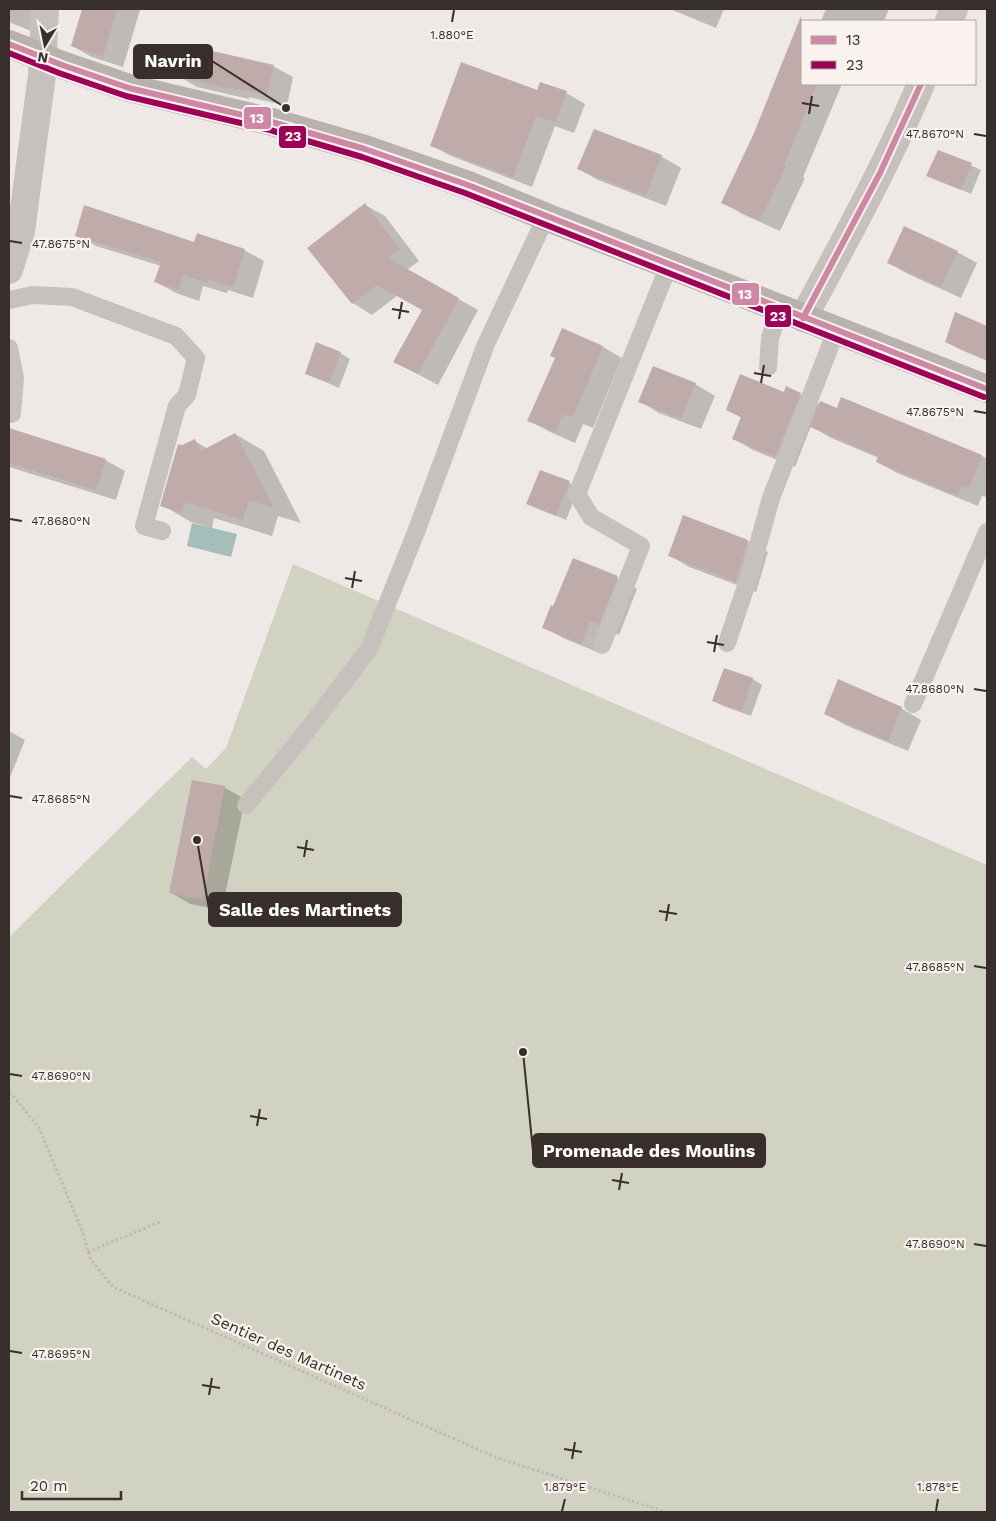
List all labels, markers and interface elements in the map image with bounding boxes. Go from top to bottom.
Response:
north arrow [20,20,70,70]
legend [801,20,976,85]
text: 1.880°E [430,28,474,42]
text: 13 [846,31,861,49]
callout: Navrin [134,45,212,78]
text: N [36,49,49,67]
text: Navrin [144,50,202,71]
text: 23 [846,56,864,74]
line badge: 13 [243,106,272,130]
text: 13 [250,110,264,126]
line badge: 23 [278,125,307,149]
text: 47.8670°N [906,127,964,141]
text: 23 [285,128,301,144]
text: 47.8675°N [32,237,90,251]
line badge: 13 [731,282,760,306]
text: 13 [738,286,752,302]
line badge: 23 [764,304,792,328]
text: 23 [770,308,786,324]
text: 47.8675°N [906,405,964,419]
text: 47.8680°N [31,514,91,528]
text: 47.8680°N [905,682,965,696]
text: 47.8685°N [32,792,90,806]
callout: Salle des Martinets [209,893,401,926]
text: Salle des Martinets [219,899,391,920]
text: 47.8685°N [906,960,964,974]
text: 47.8690°N [31,1069,91,1083]
callout: Promenade des Moulins [533,1134,765,1167]
text: Promenade des Moulins [543,1140,756,1161]
text: 47.8690°N [905,1237,965,1251]
street label: Sentier des Martinets [208,1309,369,1394]
text: 47.8695°N [32,1347,90,1361]
scale bar [22,1468,121,1500]
text: 20 m [30,1477,68,1495]
text: 1.879°E [544,1480,586,1494]
text: 1.878°E [917,1480,959,1494]

